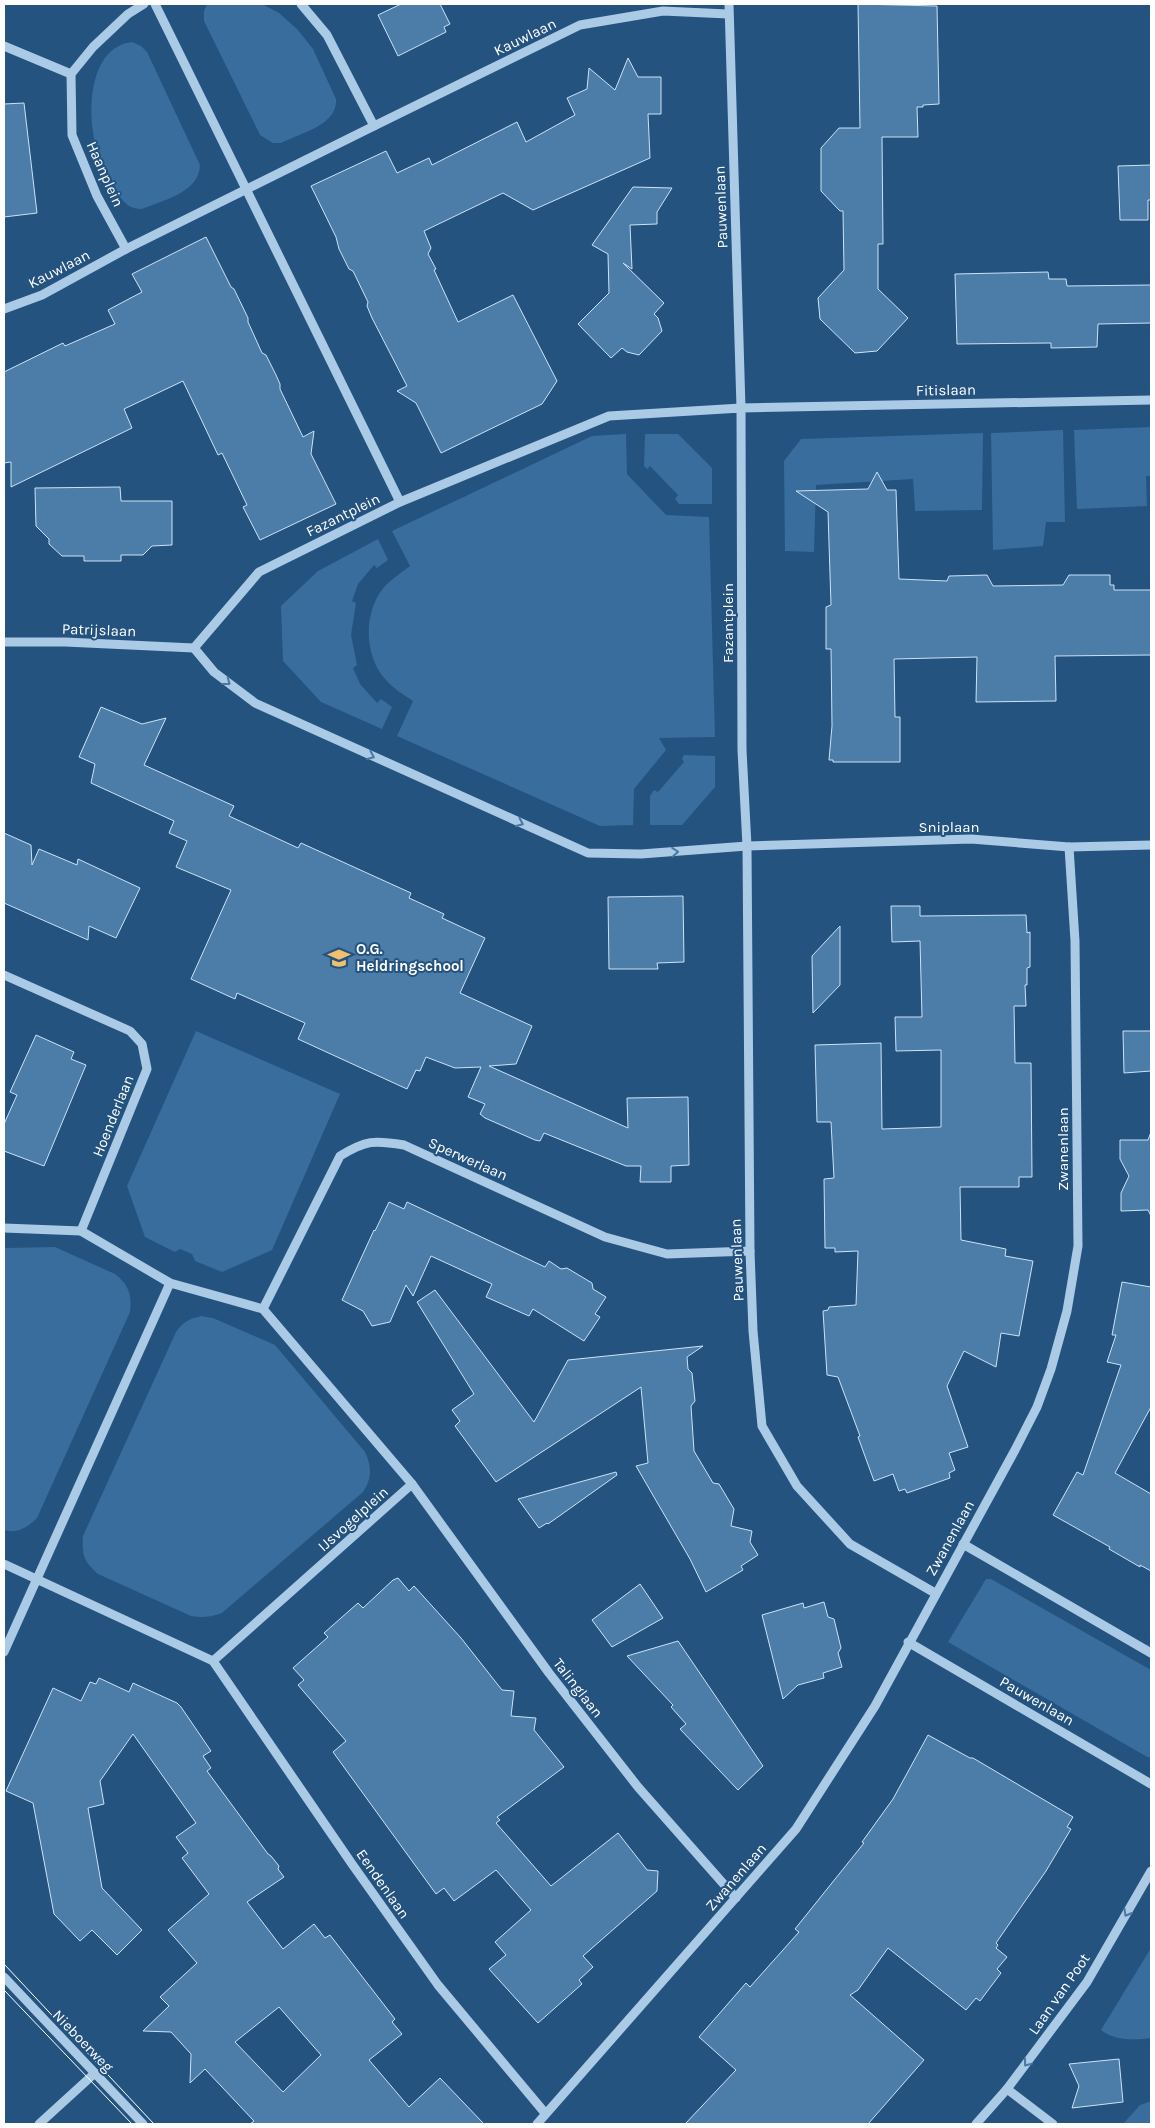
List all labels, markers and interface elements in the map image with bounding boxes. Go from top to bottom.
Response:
street label: Kauwlaan [491,14,559,60]
street label: Haanplein [83,138,127,210]
street label: Pauwenlaan [711,165,731,249]
street label: Kauwlaan [25,246,93,292]
street label: Fitislaan [916,380,976,400]
street label: Fazantplein [303,489,383,541]
street label: Fazantplein [719,583,737,663]
street label: Patrijslaan [61,620,137,640]
one-way arrow [221,677,230,685]
one-way arrow [366,749,375,759]
one-way arrow [515,816,524,827]
street label: Sniplaan [918,818,980,836]
one-way arrow [672,846,680,857]
place label: O.G. Heldringschool [356,940,464,975]
school or university icon: O.G. Heldringschool [326,945,352,971]
street label: Hoenderlaan [88,1072,138,1160]
street label: Zwanenlaan [1054,1107,1072,1191]
street label: Sperwerlaan [426,1134,510,1184]
street label: Pauwenlaan [727,1218,747,1302]
street label: IJsvogelplein [314,1483,392,1555]
street label: Zwanenlaan [922,1497,978,1579]
street label: Talinglaan [549,1655,607,1721]
street label: Pauwenlaan [997,1672,1077,1730]
street label: Zwanenlaan [702,1840,770,1914]
street label: Eendenlaan [353,1846,413,1922]
one-way arrow [1123,1908,1133,1917]
street label: Laan van Poot [1024,1950,1094,2038]
street label: Nieboerweg [49,2006,118,2076]
one-way arrow [1024,2057,1032,2066]

